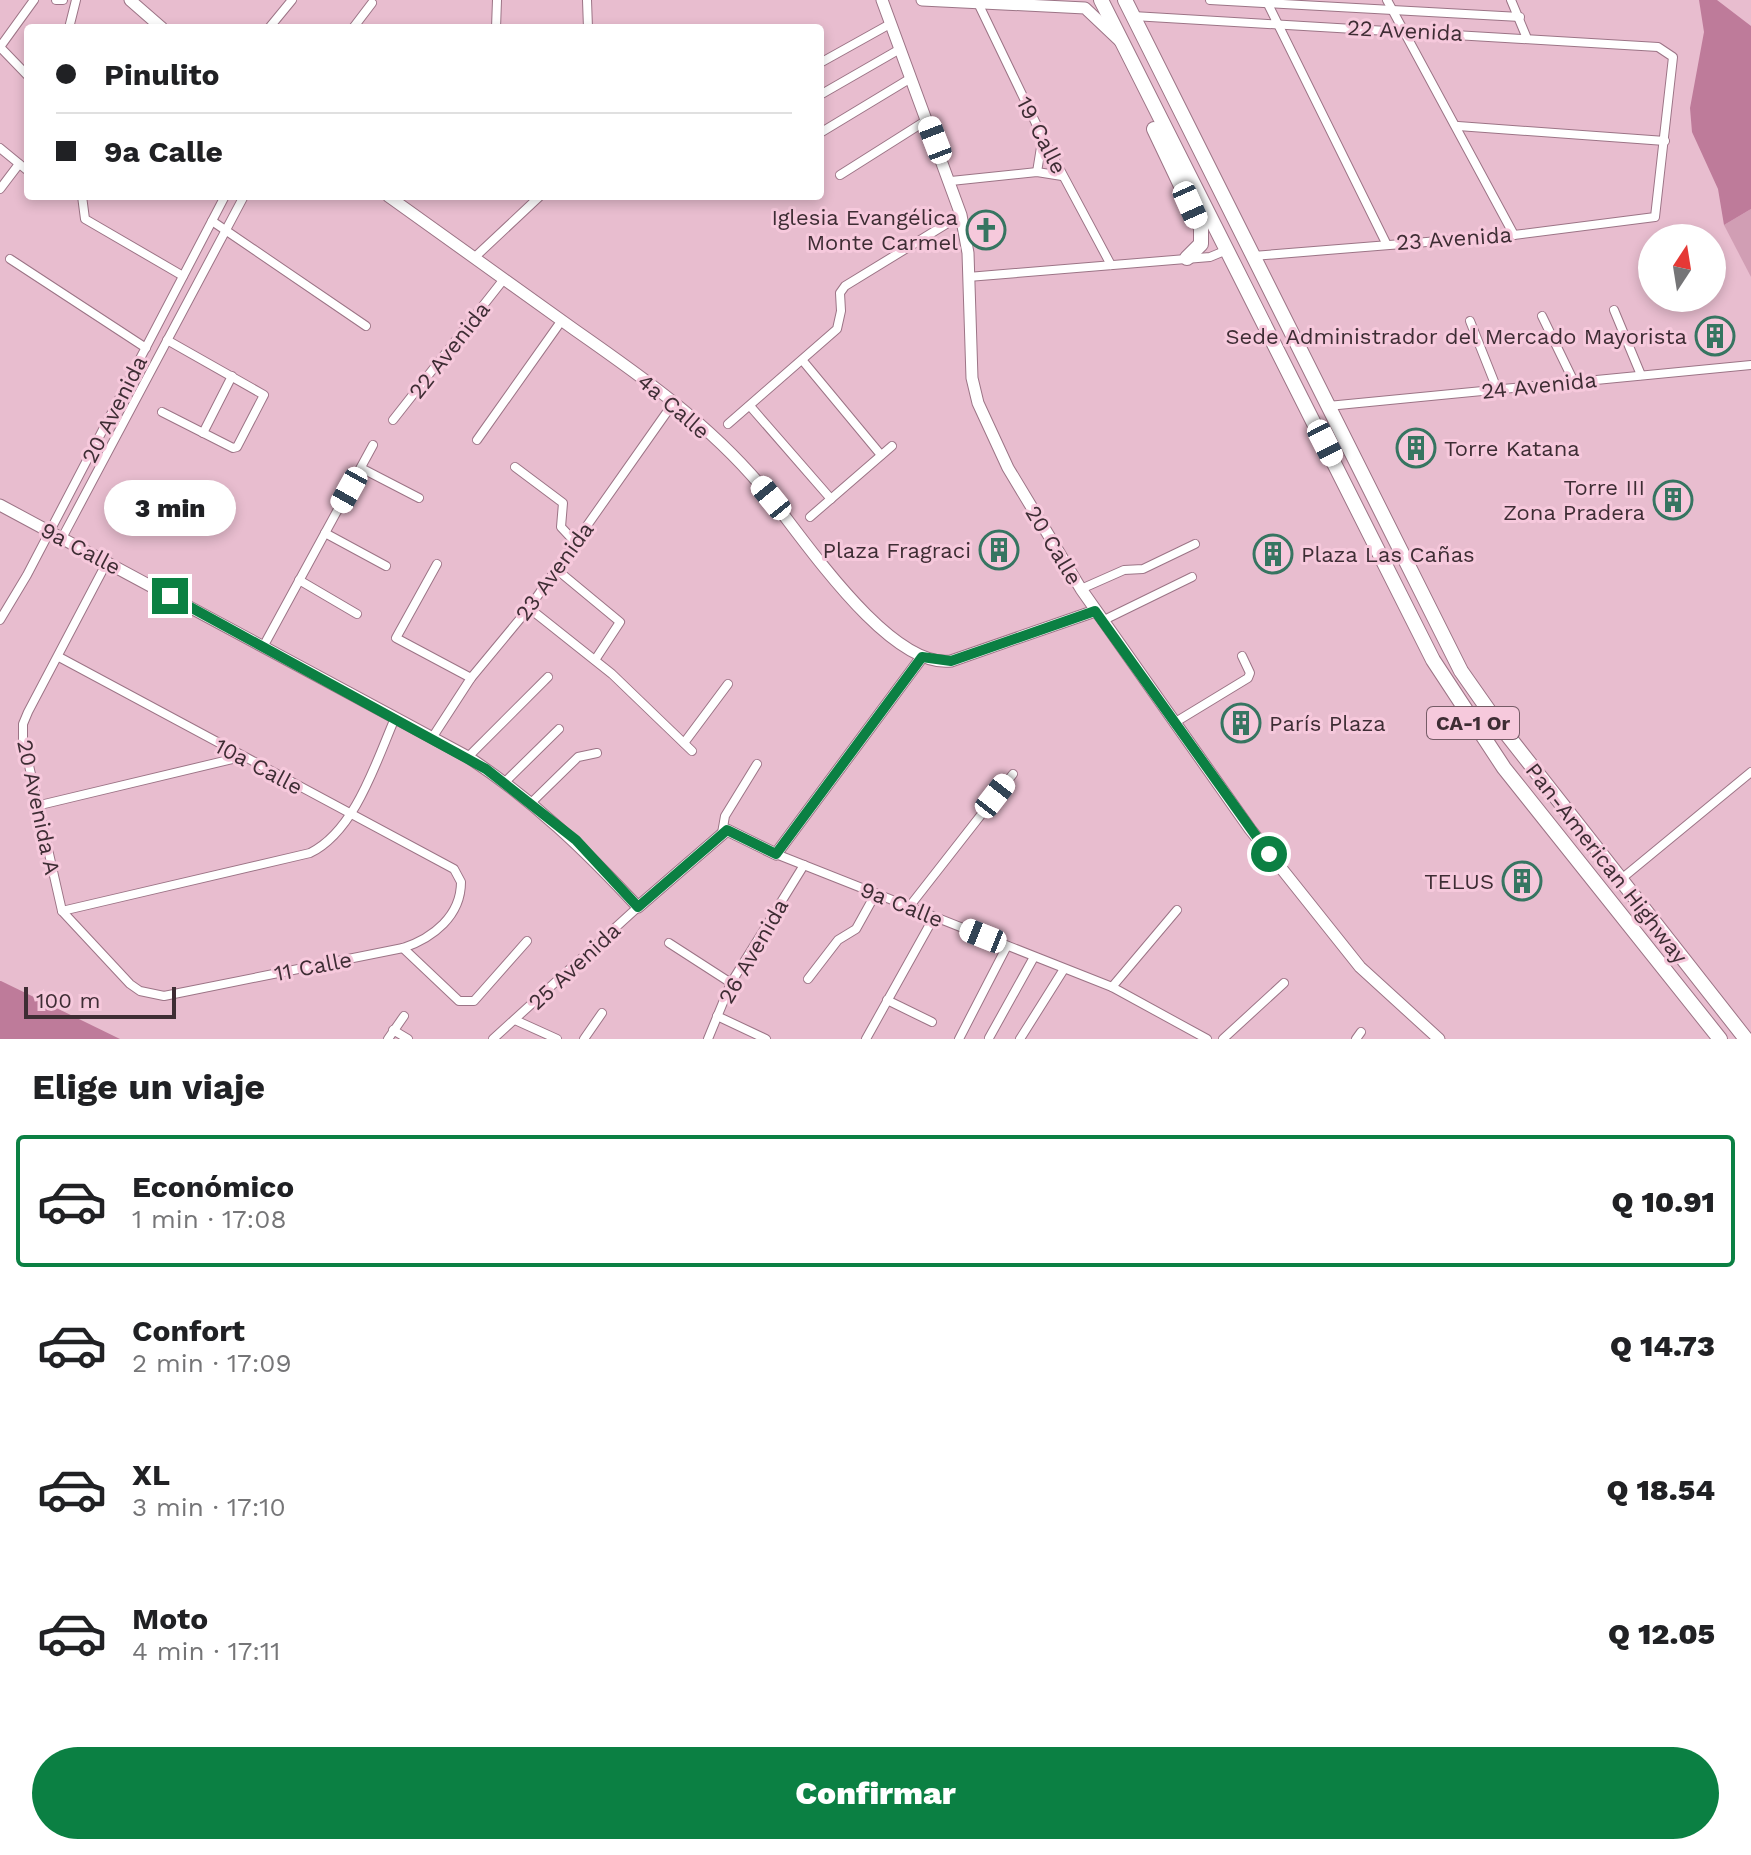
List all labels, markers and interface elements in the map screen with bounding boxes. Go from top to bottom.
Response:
street label: 22 Avenida [1346,15,1464,46]
text: Pinulito [104,57,220,92]
street label: 19 Calle [1011,92,1072,178]
car [915,113,955,167]
text: 9a Calle [104,134,223,169]
car [1169,178,1211,232]
place label: Iglesia Evangélica Monte Carmel [771,205,958,255]
church icon: Iglesia Evangélica Monte Carmel [965,209,1007,251]
street label: 23 Avenida [1395,222,1513,255]
north arrow [1638,224,1726,312]
map controls [1638,224,1726,312]
street label: 22 Avenida [404,297,495,404]
building icon: Sede Administrador del Mercado Mayorista [1694,315,1736,357]
place label: Sede Administrador del Mercado Mayorista [1226,324,1687,349]
street label: 20 Avenida [77,352,152,467]
street label: 24 Avenida [1480,367,1598,404]
street label: 4a Calle [633,369,715,444]
car [1303,416,1347,470]
building icon: Torre Katana [1395,427,1437,469]
place label: Torre Katana [1444,436,1580,461]
car [327,463,371,517]
car [747,472,795,524]
place label: Torre III Zona Pradera [1503,475,1645,525]
building icon: Torre III Zona Pradera [1652,479,1694,521]
callout: 3 min [104,480,236,536]
text: 3 min [135,493,205,523]
street label: 20 Calle [1020,501,1087,589]
street label: 9a Calle [37,517,125,580]
street label: 23 Avenida [510,517,599,626]
building icon: Plaza Fragraci [978,529,1020,571]
building icon: Plaza Las Cañas [1252,533,1294,575]
place label: Plaza Fragraci [823,538,971,563]
place label: Plaza Las Cañas [1301,542,1475,567]
route end [152,578,188,614]
building icon: París Plaza [1220,702,1262,744]
road number: CA-1 Or [1427,707,1519,739]
place label: París Plaza [1269,711,1386,736]
street label: 10a Calle [211,733,307,800]
street label: 20 Avenida A [12,737,65,877]
street label: Pan-American Highway [1521,758,1693,969]
car [971,770,1019,822]
route start [1251,836,1287,872]
building icon: TELUS [1501,860,1543,902]
place label: TELUS [1424,869,1494,894]
street label: 9a Calle [857,877,947,932]
street label: 26 Avenida [713,895,793,1008]
car [956,916,1010,956]
street label: 25 Avenida [523,918,625,1015]
street label: 11 Calle [272,947,354,986]
scale bar [24,983,176,1019]
text: 100 m [36,988,100,1013]
text: Elige un viaje [32,1066,265,1108]
icon: car [36,1165,108,1237]
text: Económico [132,1169,294,1204]
text: Q 10.91 [1612,1184,1715,1219]
text: 1 min · 17:08 [132,1204,287,1234]
icon: car [36,1309,108,1381]
text: Confort [132,1313,245,1348]
text: Q 14.73 [1610,1328,1715,1363]
text: 2 min · 17:09 [132,1348,292,1378]
icon: car [36,1453,108,1525]
text: XL [132,1457,170,1492]
text: Q 18.54 [1607,1472,1715,1507]
text: 3 min · 17:10 [132,1492,286,1522]
icon: car [36,1597,108,1669]
text: Moto [132,1601,208,1636]
text: Q 12.05 [1608,1616,1715,1651]
text: 4 min · 17:11 [132,1636,280,1666]
button: Confirmar [32,1747,1719,1839]

